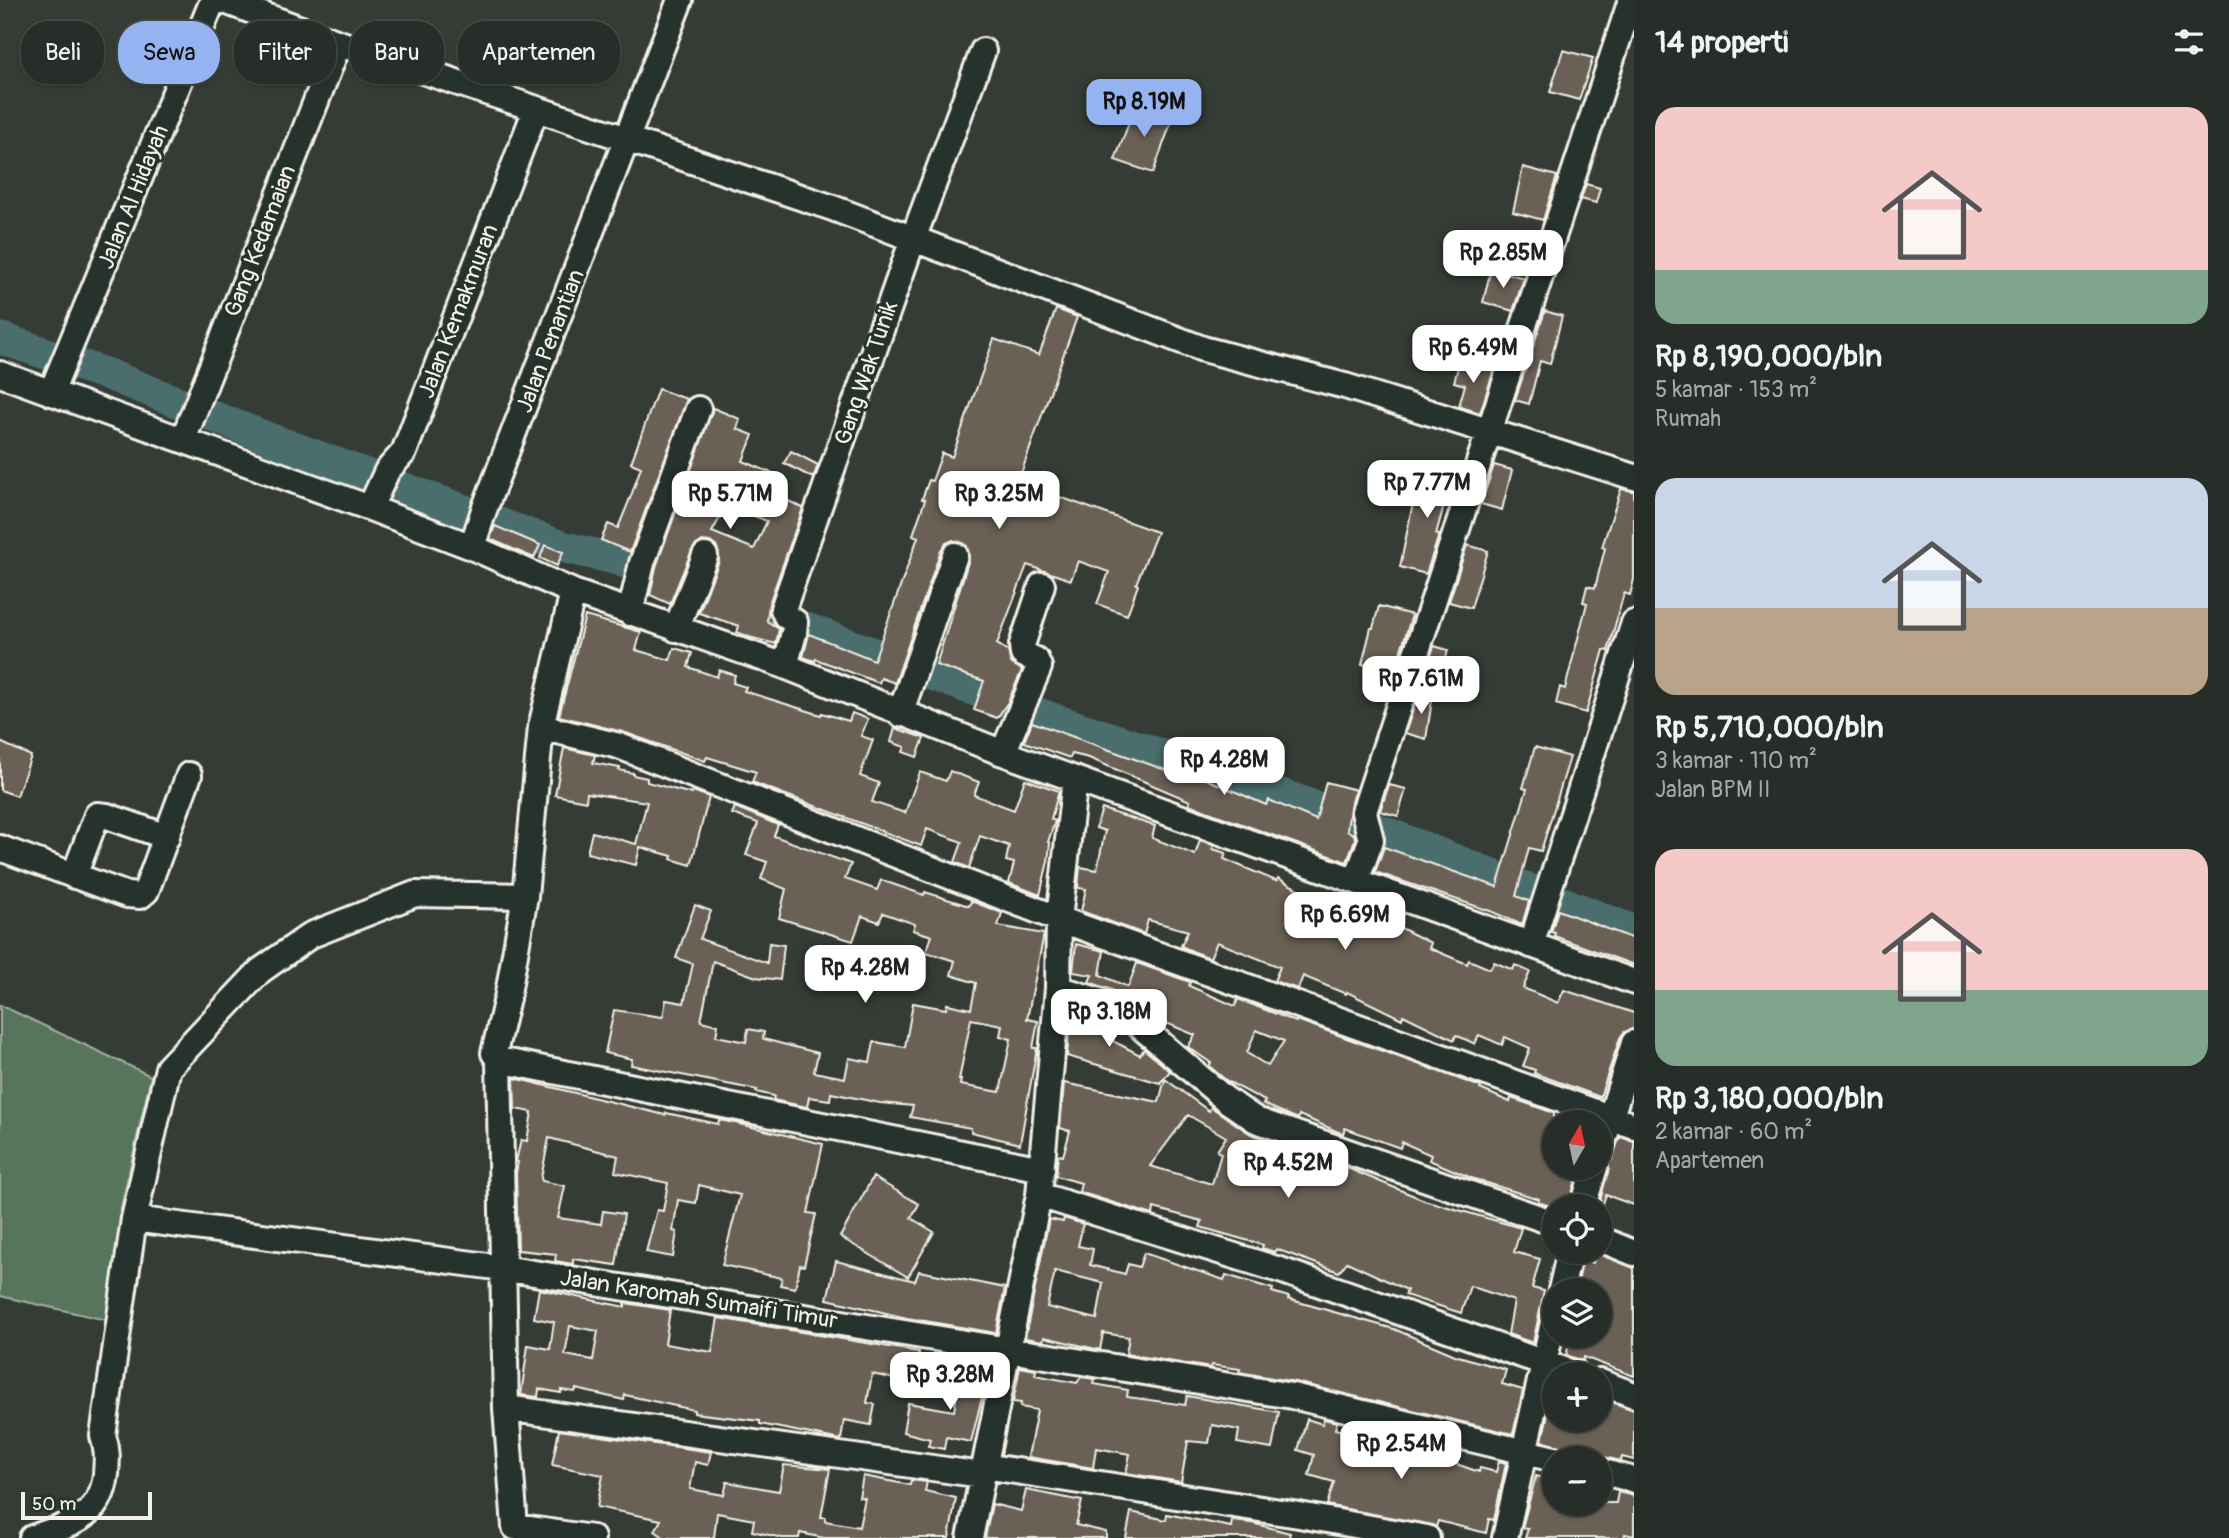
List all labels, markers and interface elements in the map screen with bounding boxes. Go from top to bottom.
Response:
chip: Beli [21,21,104,84]
chip: Sewa [118,21,220,84]
chip: Filter [234,21,336,84]
chip: Baru [350,21,444,84]
chip: Apartemen [458,21,620,84]
icon: filters [2170,23,2208,61]
text: 14 properti [1655,24,1788,61]
pin: Rp 8.19M [1072,80,1216,139]
text: Rp 8.19M [1102,87,1186,116]
street label: Jalan Al Hidayah [91,121,175,273]
icon: home [1869,152,1995,278]
street label: Gang Kedamaian [218,161,302,321]
street label: Jalan Kemakmuran [411,220,505,402]
pin: Rp 2.85M [1431,230,1575,290]
text: Rp 2.85M [1459,238,1547,267]
street label: Jalan Penantian [509,265,591,417]
street label: Gang Wak Tunik [828,297,904,449]
pin: Rp 6.49M [1401,326,1545,385]
text: Rp 6.49M [1428,333,1518,362]
text: Rp 8,190,000/bln [1655,338,1882,375]
text: 5 kamar · 153 m² [1655,375,1817,404]
text: Rumah [1655,404,1721,433]
pin: Rp 7.77M [1355,461,1499,520]
text: Rp 7.77M [1383,468,1471,497]
pin: Rp 5.71M [658,472,802,531]
pin: Rp 3.25M [927,472,1071,531]
text: Rp 5.71M [688,479,772,508]
text: Rp 3.25M [955,479,1043,508]
icon: home [1869,523,1995,649]
pin: Rp 7.61M [1349,656,1493,716]
text: Rp 7.61M [1378,664,1464,693]
text: Rp 5,710,000/bln [1655,709,1884,746]
pin: Rp 4.28M [1152,738,1296,797]
text: Rp 4.28M [1180,745,1268,774]
text: 3 kamar · 110 m² [1655,746,1817,775]
text: Jalan BPM II [1655,775,1770,804]
pin: Rp 6.69M [1273,892,1417,952]
icon: home [1869,894,1995,1020]
text: Rp 6.69M [1300,900,1390,929]
pin: Rp 4.28M [793,946,937,1005]
text: Rp 4.28M [821,953,909,982]
pin: Rp 3.18M [1037,990,1181,1049]
text: Rp 3.18M [1067,997,1151,1026]
text: Rp 3,180,000/bln [1655,1080,1883,1117]
north arrow [1542,1110,1612,1180]
map controls [1542,1110,1612,1516]
text: 2 kamar · 60 m² [1655,1117,1812,1146]
pin: Rp 4.52M [1216,1140,1360,1200]
text: Apartemen [1655,1146,1764,1175]
text: Rp 4.52M [1243,1148,1333,1177]
button: locate [1542,1194,1612,1264]
street label: Jalan Karomah Sumaifi Timur [558,1263,840,1335]
button: layers [1542,1278,1612,1348]
pin: Rp 3.28M [878,1352,1022,1412]
text: Rp 3.28M [906,1360,994,1389]
button: + [1542,1362,1612,1432]
pin: Rp 2.54M [1329,1422,1473,1481]
text: Rp 2.54M [1356,1429,1446,1458]
button: − [1542,1446,1612,1516]
scale bar [21,1489,152,1521]
text: 50 m [32,1492,76,1516]

